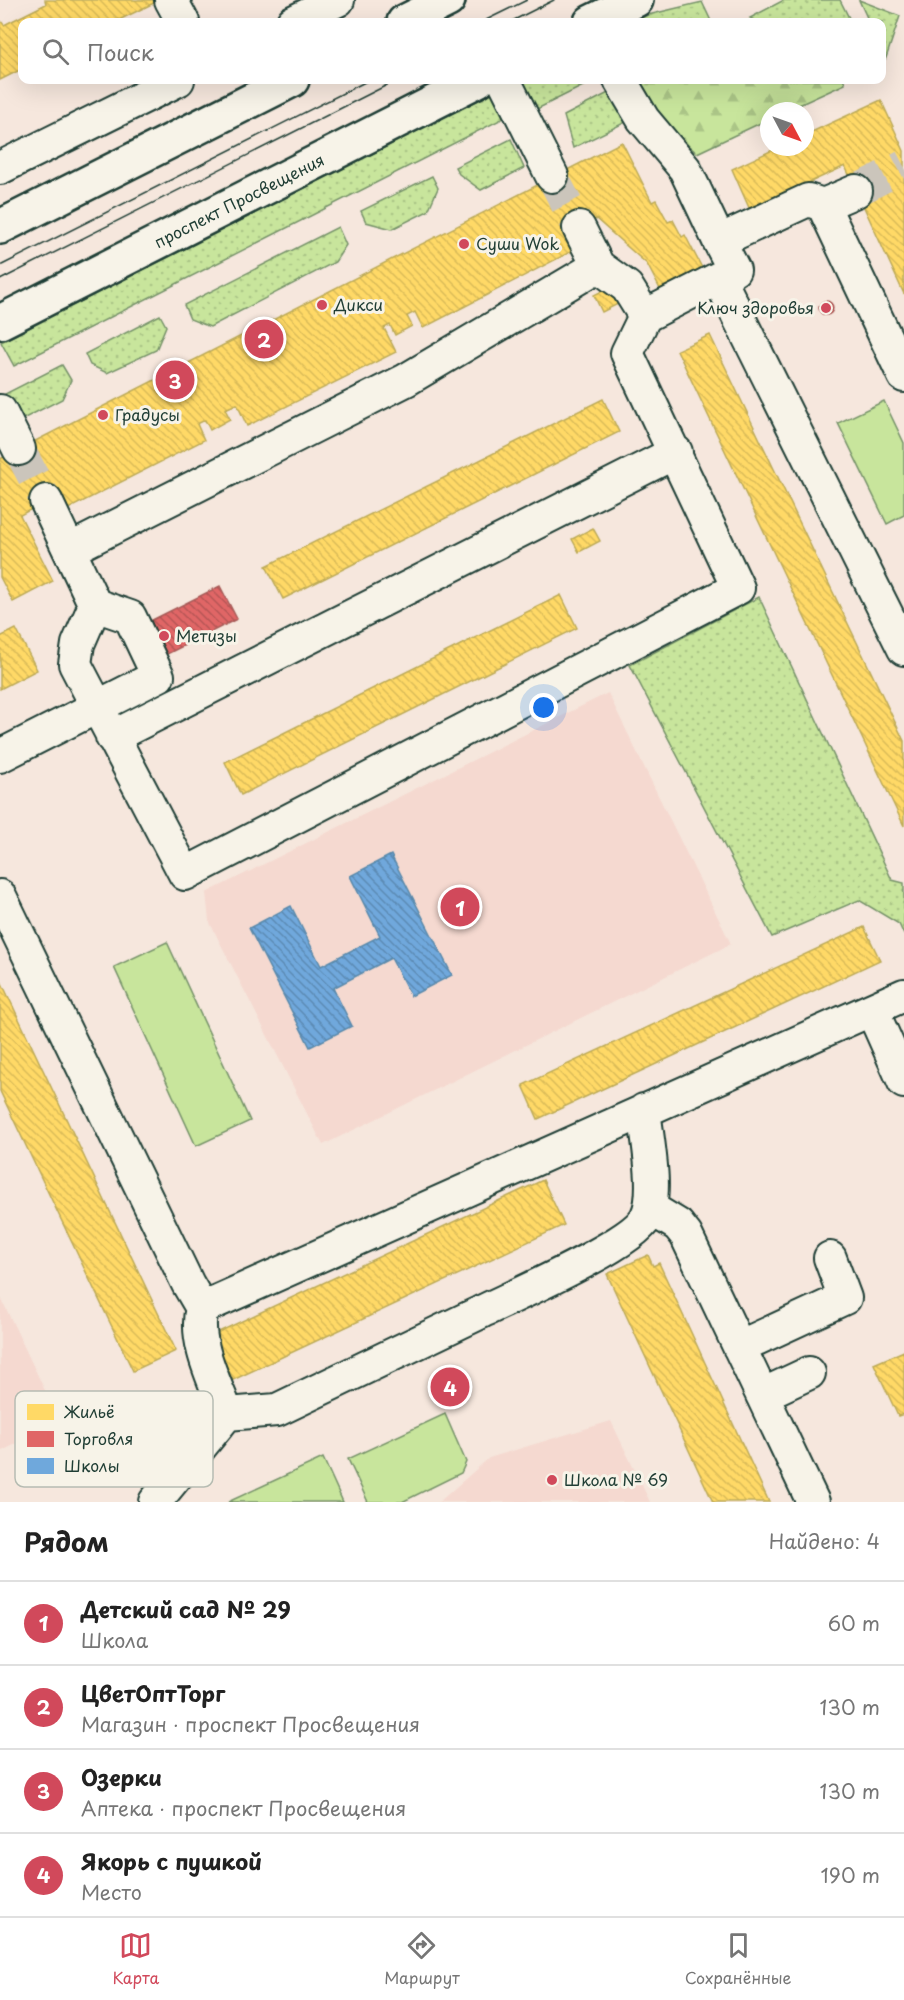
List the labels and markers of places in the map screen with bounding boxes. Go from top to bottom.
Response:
place label: Суши Wok [476,231,559,255]
marker: Суши Wok [457,237,471,251]
place label: Дикси [333,292,383,316]
place label: Ключ здоровья [697,295,814,319]
marker: Дикси [315,298,329,312]
marker: Ключ здоровья [819,301,833,315]
pin: 2 [244,316,284,362]
pin: 3 [156,358,195,403]
place label: Градусы [115,402,180,426]
marker: Градусы [96,408,110,422]
place label: Метизы [176,623,237,647]
marker: Метизы [157,629,171,643]
pin: 1 [440,884,480,930]
pin: 4 [430,1364,470,1410]
place label: Школа № 69 [564,1467,668,1491]
marker: Школа № 69 [545,1473,559,1487]

